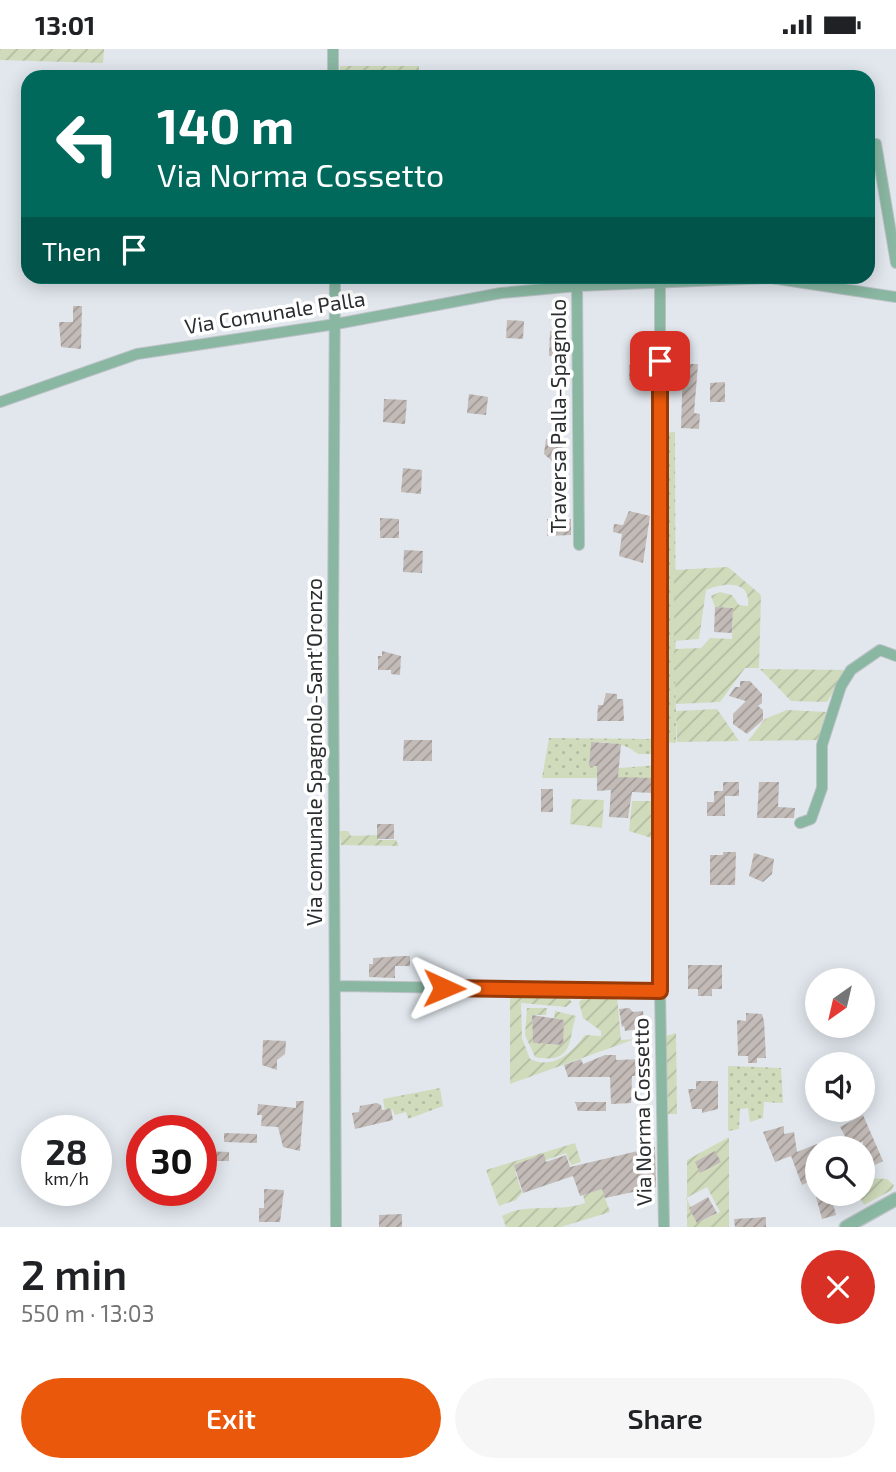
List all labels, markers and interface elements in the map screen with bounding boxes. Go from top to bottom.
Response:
text: 13:01 [35,9,95,40]
text: 140 m [157,95,294,154]
icon: left [42,98,133,189]
text: Via Norma Cossetto [157,155,444,193]
icon: arrive [115,231,153,269]
text: Then [42,235,101,266]
street label: Via Comunale Palla [183,285,367,338]
street label: Traversa Palla-Spagnolo [545,299,570,533]
pin [630,331,690,391]
icon: arrive [641,342,679,380]
street label: Via comunale Spagnolo-Sant'Oronzo [301,578,326,926]
position arrow [407,951,481,1025]
north arrow [805,968,875,1038]
map controls [805,968,875,1206]
street label: Via Norma Cossetto [627,1018,656,1206]
button: sound [805,1052,875,1122]
speed limit sign: 30 [126,1115,217,1206]
text: 28 [45,1130,88,1172]
button: search [805,1136,875,1206]
text: km/h [44,1167,89,1189]
text: 2 min [21,1248,127,1298]
button: close [801,1250,875,1324]
text: 550 m · 13:03 [21,1299,155,1327]
button: Exit [21,1378,441,1458]
button: Share [455,1378,875,1458]

